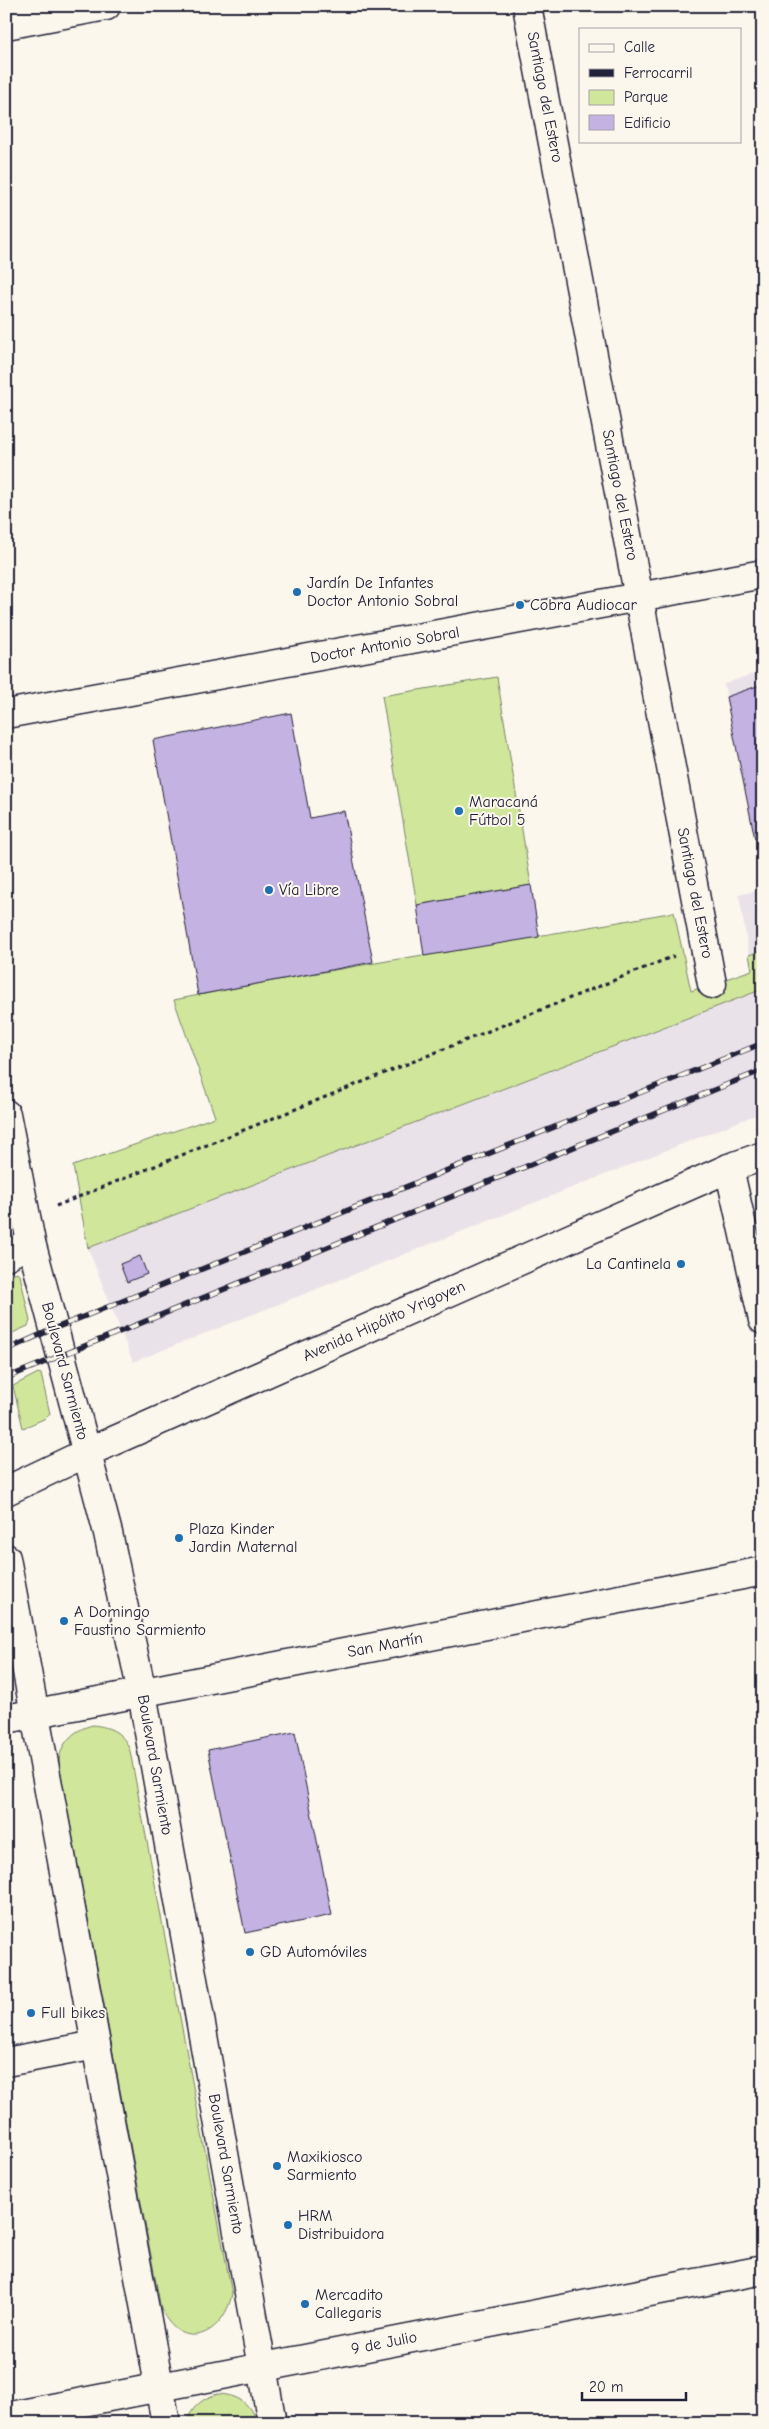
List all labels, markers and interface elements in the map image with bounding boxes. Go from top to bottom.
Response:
legend [579,28,742,142]
street label: Santiago del Estero [523,30,567,164]
text: Calle [624,38,656,56]
text: Ferrocarril [624,64,692,82]
text: Parque [624,88,669,106]
text: Edificio [624,114,671,132]
street label: Santiago del Estero [598,428,642,562]
place label: Jardín De Infantes Doctor Antonio Sobral [307,574,458,610]
marker: Jardín De Infantes Doctor Antonio Sobral [291,586,303,598]
place label: Cobra Audiocar [530,596,638,614]
marker: Cobra Audiocar [514,599,526,611]
street label: Doctor Antonio Sobral [309,623,461,667]
place label: Maracaná Fútbol 5 [469,793,538,829]
marker: Maracaná Fútbol 5 [453,805,465,817]
street label: Santiago del Estero [673,826,717,960]
place label: Vía Libre [279,881,339,899]
marker: Vía Libre [263,884,275,896]
place label: La Cantinela [586,1255,671,1273]
marker: La Cantinela [675,1258,687,1270]
street label: Avenida Hipólito Yrigoyen [300,1277,468,1365]
street label: Boulevard Sarmiento [38,1300,92,1442]
place label: Plaza Kinder Jardin Maternal [189,1520,298,1556]
marker: Plaza Kinder Jardin Maternal [173,1532,185,1544]
place label: A Domingo Faustino Sarmiento [74,1603,206,1639]
marker: A Domingo Faustino Sarmiento [58,1615,70,1627]
street label: San Martín [346,1629,424,1661]
street label: Boulevard Sarmiento [134,1693,176,1837]
place label: GD Automóviles [260,1943,367,1961]
marker: GD Automóviles [244,1946,256,1958]
place label: Full bikes [41,2004,105,2022]
marker: Full bikes [25,2007,37,2019]
street label: Boulevard Sarmiento [205,2092,247,2236]
place label: Maxikiosco Sarmiento [287,2148,362,2184]
marker: Maxikiosco Sarmiento [271,2160,283,2172]
place label: HRM Distribuidora [298,2207,385,2243]
marker: HRM Distribuidora [282,2219,294,2231]
place label: Mercadito Callegaris [315,2286,383,2322]
marker: Mercadito Callegaris [299,2298,311,2310]
street label: 9 de Julio [350,2328,418,2358]
scale bar [582,2369,685,2401]
text: 20 m [589,2378,623,2396]

